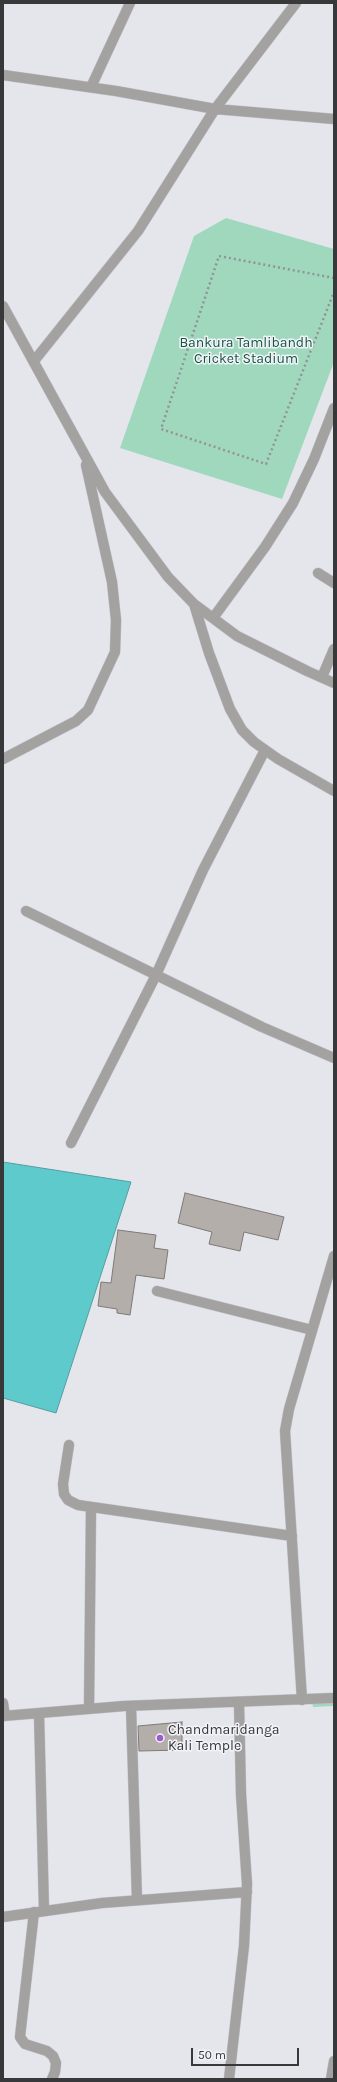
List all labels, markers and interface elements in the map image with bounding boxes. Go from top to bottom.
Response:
park label: Bankura Tamlibandh Cricket Stadium [179,335,313,368]
place label: Chandmaridanga Kali Temple [168,1722,280,1754]
marker: Chandmaridanga Kali Temple [155,1733,165,1743]
scale bar [193,2040,301,2066]
text: 50 m [198,2048,226,2062]

